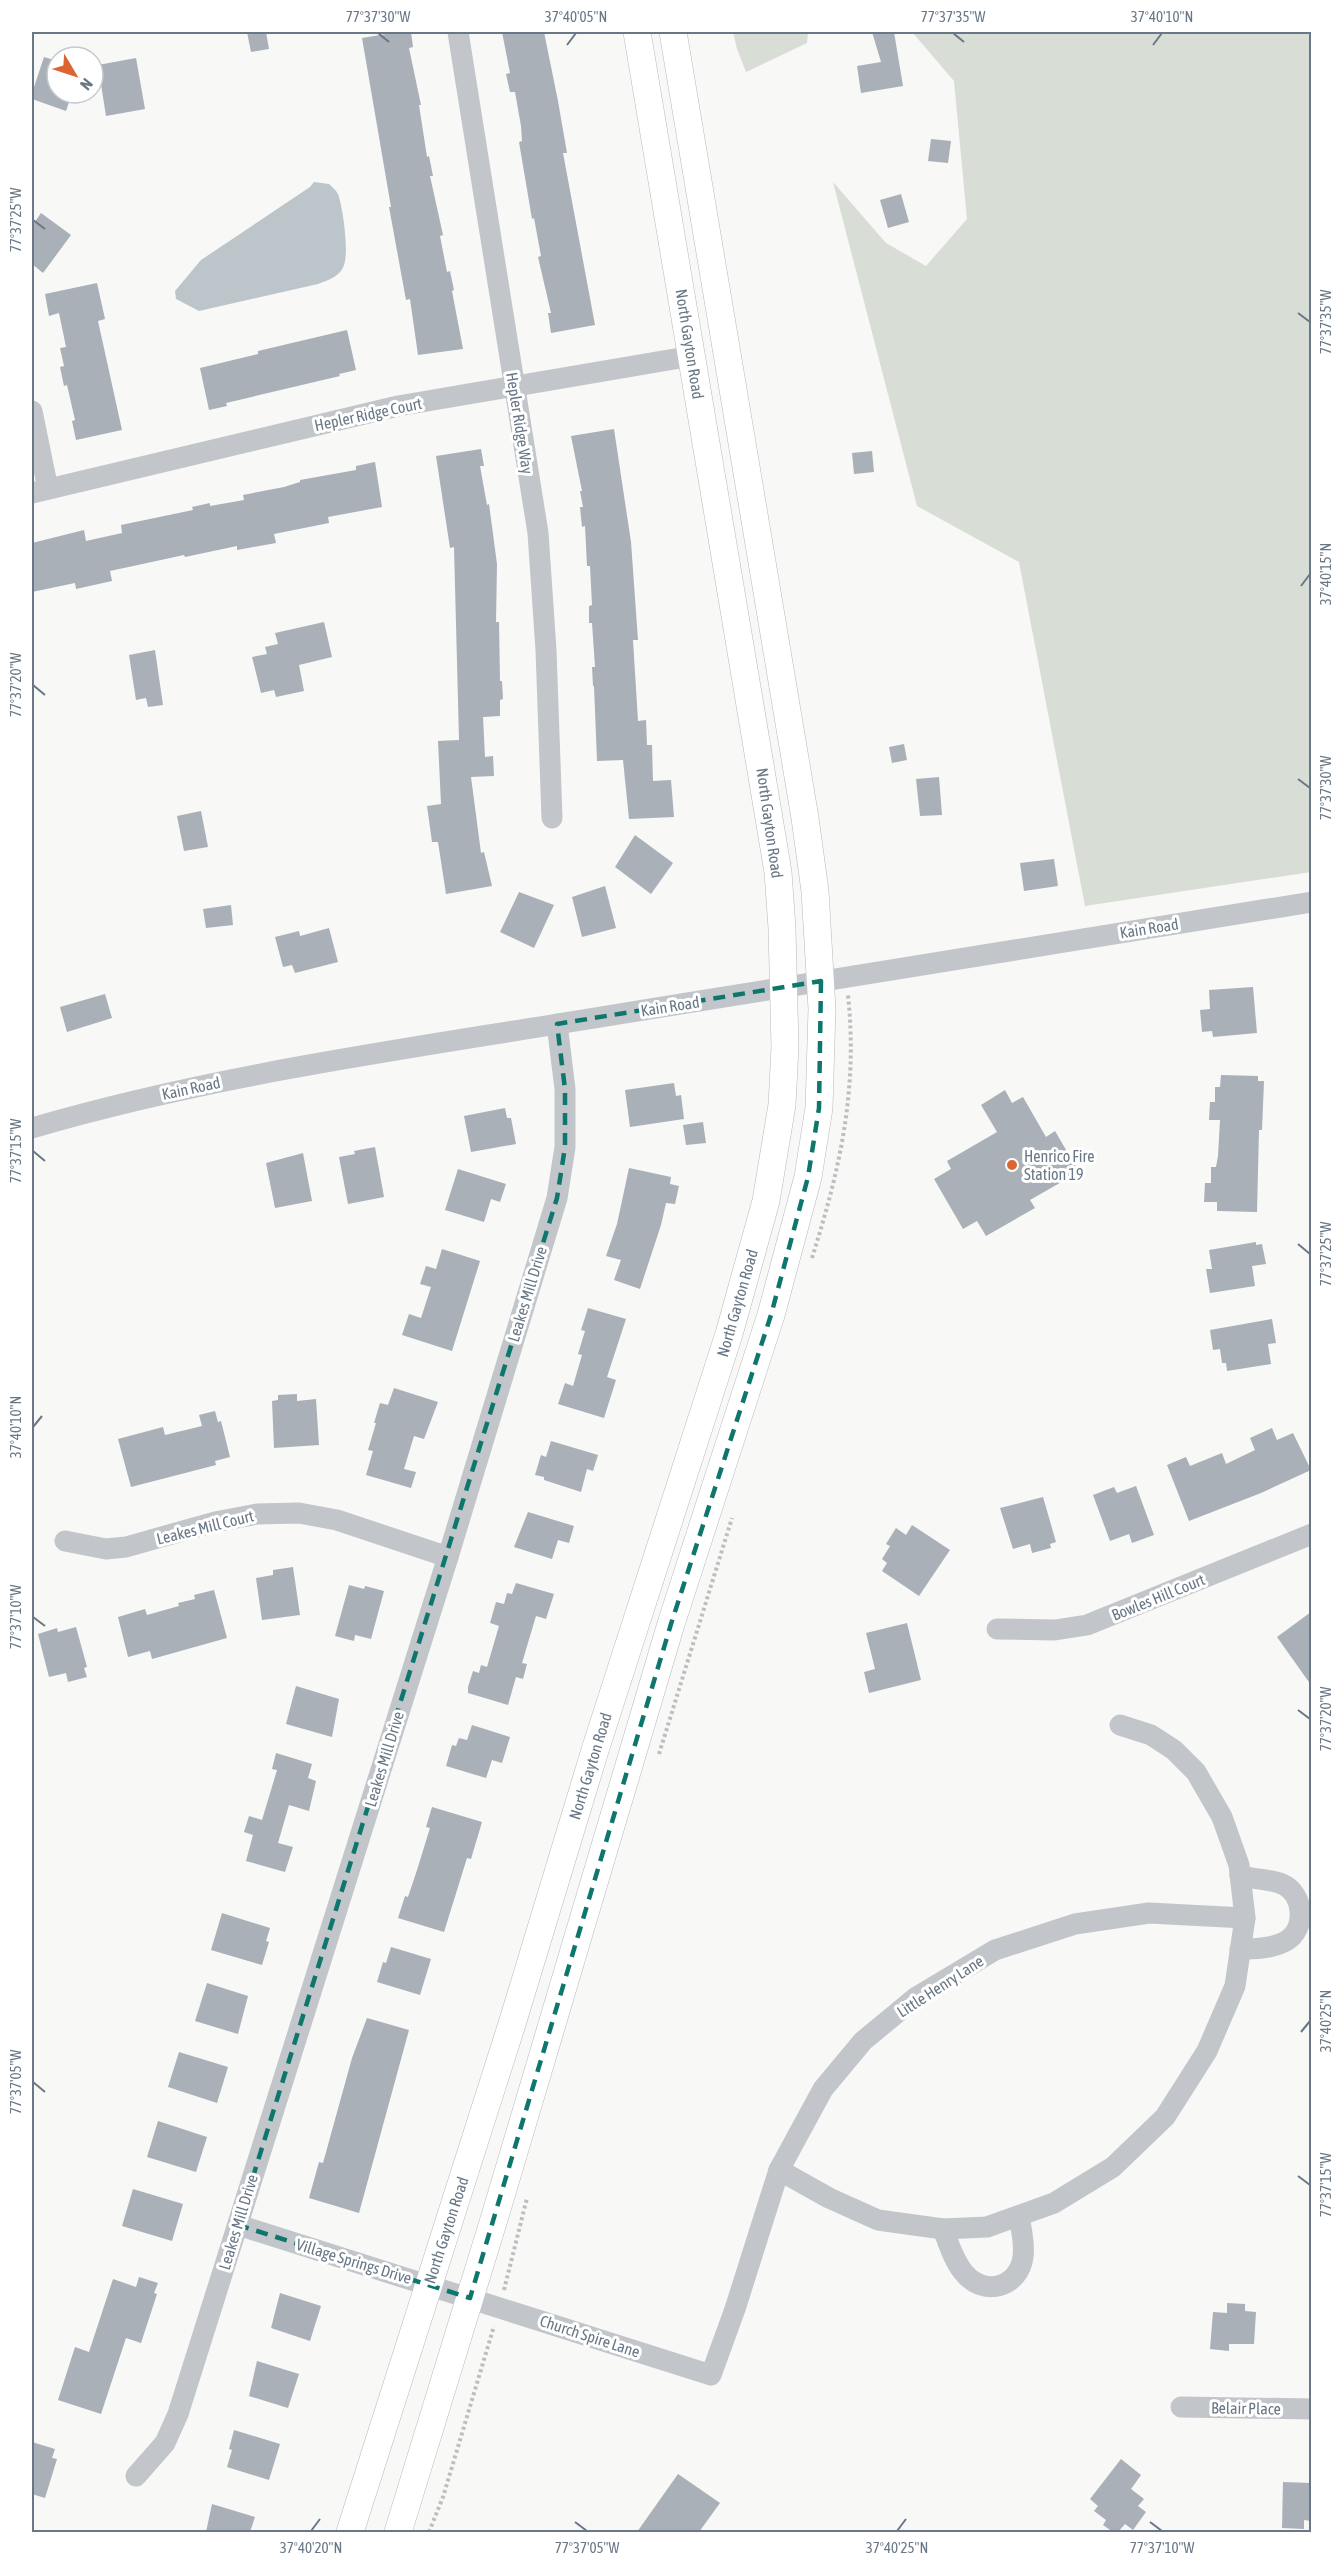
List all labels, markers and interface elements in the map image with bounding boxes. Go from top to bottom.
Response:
text: 77°37'30"W [346,8,410,25]
text: 37°40'05"N [545,8,607,25]
text: 77°37'35"W [921,8,985,25]
text: 37°40'10"N [1131,8,1193,25]
north arrow [45,45,105,105]
text: N [77,75,97,94]
text: 77°37'25"W [7,188,24,252]
street label: North Gayton Road [671,288,708,400]
text: 77°37'35"W [1317,290,1334,354]
street label: Hepler Ridge Way [502,371,537,476]
street label: Hepler Ridge Court [313,394,424,435]
text: 37°40'15"N [1317,543,1334,605]
text: 77°37'20"W [7,653,24,717]
text: 77°37'30"W [1317,756,1334,820]
street label: North Gayton Road [752,767,787,879]
street label: Kain Road [1118,914,1180,942]
street label: Kain Road [639,992,701,1020]
street label: Kain Road [160,1073,222,1103]
text: 77°37'15"W [7,1119,24,1183]
place label: Henrico Fire Station 19 [1024,1147,1094,1183]
marker: Henrico Fire Station 19 [1005,1158,1019,1172]
text: 77°37'25"W [1317,1222,1334,1286]
street label: Leakes Mill Drive [504,1244,550,1344]
street label: North Gayton Road [713,1247,762,1359]
text: 37°40'10"N [7,1396,24,1458]
street label: Leakes Mill Court [155,1506,256,1548]
street label: Bowles Hill Court [1109,1570,1208,1624]
text: 77°37'10"W [7,1585,24,1649]
text: 77°37'20"W [1317,1687,1334,1751]
street label: Leakes Mill Drive [361,1709,407,1809]
street label: North Gayton Road [565,1710,616,1822]
street label: Little Henry Lane [894,1951,987,2021]
text: 37°40'25"N [1317,1990,1334,2052]
text: 77°37'05"W [7,2050,24,2114]
text: 77°37'15"W [1317,2153,1334,2217]
street label: Leakes Mill Drive [215,2172,261,2272]
street label: North Gayton Road [420,2174,473,2286]
street label: Village Springs Drive [294,2235,414,2288]
street label: Church Spire Lane [537,2311,642,2362]
street label: Belair Place [1211,2398,1281,2418]
text: 37°40'20"N [280,2539,342,2556]
text: 77°37'05"W [555,2539,619,2556]
text: 37°40'25"N [866,2539,928,2556]
text: 77°37'10"W [1130,2539,1194,2556]

